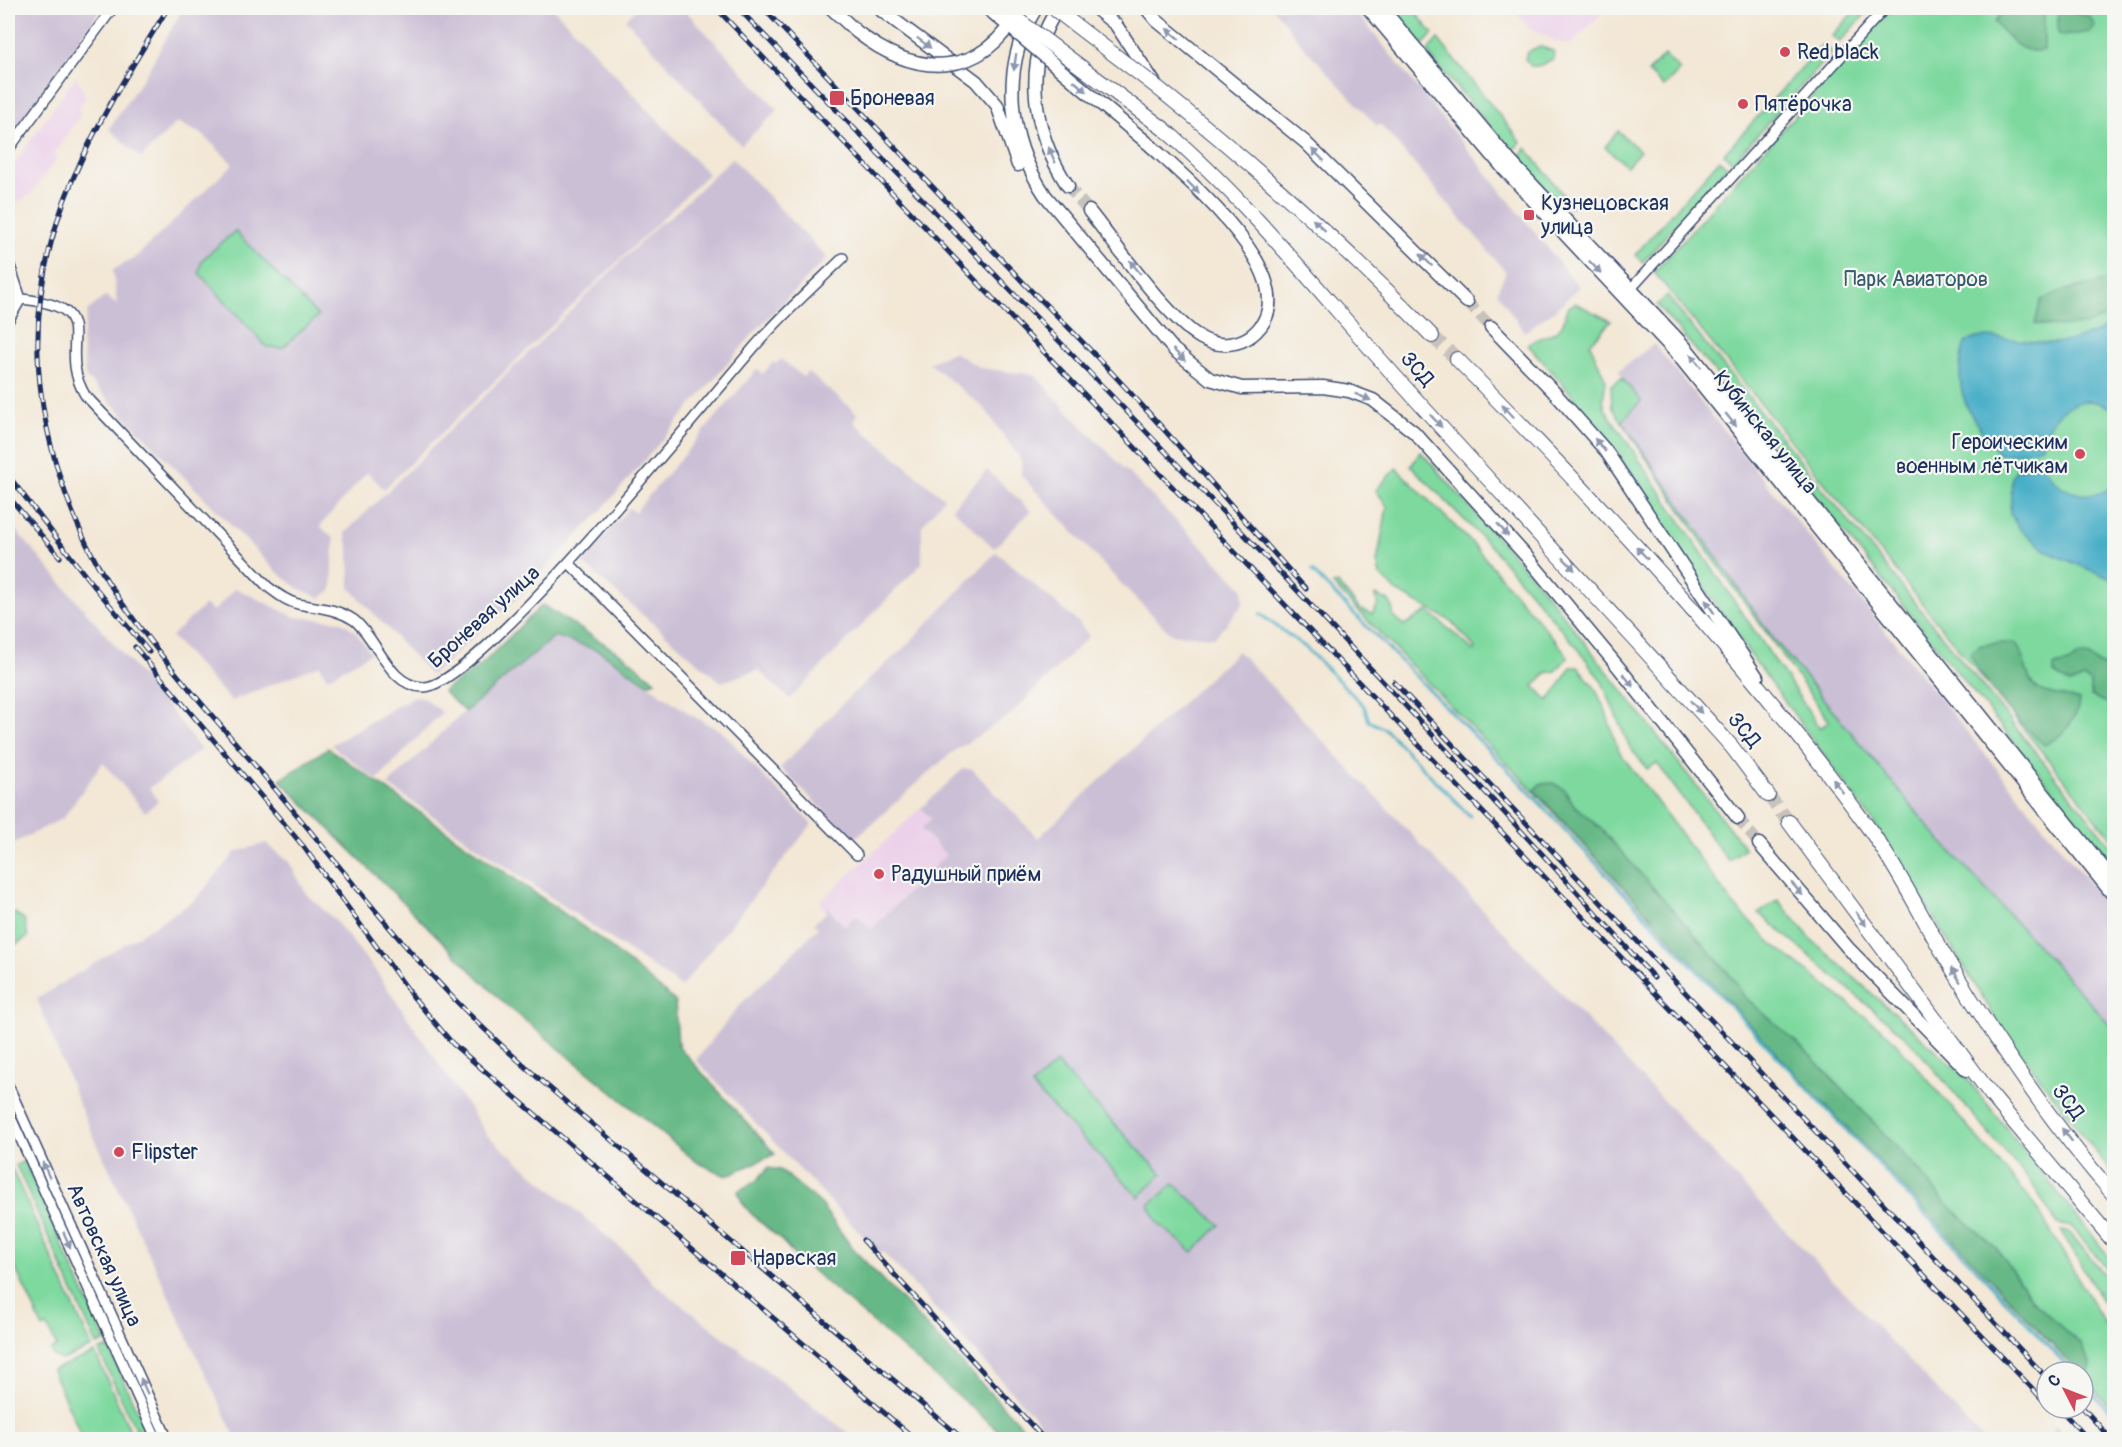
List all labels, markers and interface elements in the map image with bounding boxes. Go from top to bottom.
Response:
one-way arrow [1165,28,1181,41]
one-way arrow [917,36,932,48]
place label: Red black [1797,39,1879,66]
marker: Red black [1778,45,1792,59]
one-way arrow [1010,52,1019,71]
one-way arrow [1072,79,1087,92]
place label: Броневая [850,85,935,112]
marker: Броневая [828,89,846,107]
place label: Пятёрочка [1755,91,1852,118]
marker: Пятёрочка [1736,97,1750,111]
one-way arrow [1047,146,1057,164]
one-way arrow [1312,148,1326,162]
one-way arrow [1186,179,1200,194]
place label: Кузнецовская улица [1540,190,1669,241]
marker: Кузнецовская улица [1522,208,1536,222]
one-way arrow [1312,218,1327,232]
one-way arrow [1419,253,1433,268]
one-way arrow [1128,259,1141,275]
one-way arrow [1588,259,1602,274]
park label: Парк Авиаторов [1844,266,1988,293]
street label: ЗСД [1394,346,1440,393]
one-way arrow [1172,348,1186,362]
one-way arrow [1691,353,1703,368]
street label: Кубинская улица [1707,365,1823,499]
one-way arrow [1354,392,1372,402]
one-way arrow [1501,404,1515,419]
one-way arrow [1724,412,1737,428]
one-way arrow [1429,413,1442,428]
place label: Героическим военным лётчикам [1896,429,2068,480]
one-way arrow [1594,438,1607,453]
marker: Героическим военным лётчикам [2073,447,2087,461]
one-way arrow [1496,523,1510,538]
one-way arrow [1635,546,1649,561]
one-way arrow [1561,557,1575,571]
street label: Броневая улица [422,560,546,674]
one-way arrow [1704,598,1715,615]
one-way arrow [1622,672,1634,687]
one-way arrow [1689,699,1702,714]
street label: ЗСД [1721,707,1767,754]
one-way arrow [1832,779,1844,795]
place label: Радушный приём [891,861,1041,888]
marker: Радушный приём [872,867,886,881]
one-way arrow [1790,881,1803,896]
one-way arrow [1855,911,1867,927]
one-way arrow [1951,967,1962,983]
street label: ЗСД [2046,1079,2090,1126]
one-way arrow [2060,1127,2073,1143]
place label: Flipster [131,1139,198,1166]
marker: Flipster [112,1145,126,1159]
one-way arrow [42,1162,51,1179]
street label: Автовская улица [60,1179,148,1331]
one-way arrow [62,1232,71,1249]
place label: Нарвская [752,1245,836,1272]
marker: Нарвская [729,1249,747,1267]
north arrow [2035,1360,2095,1420]
text: С [2044,1370,2065,1391]
one-way arrow [139,1377,149,1395]

